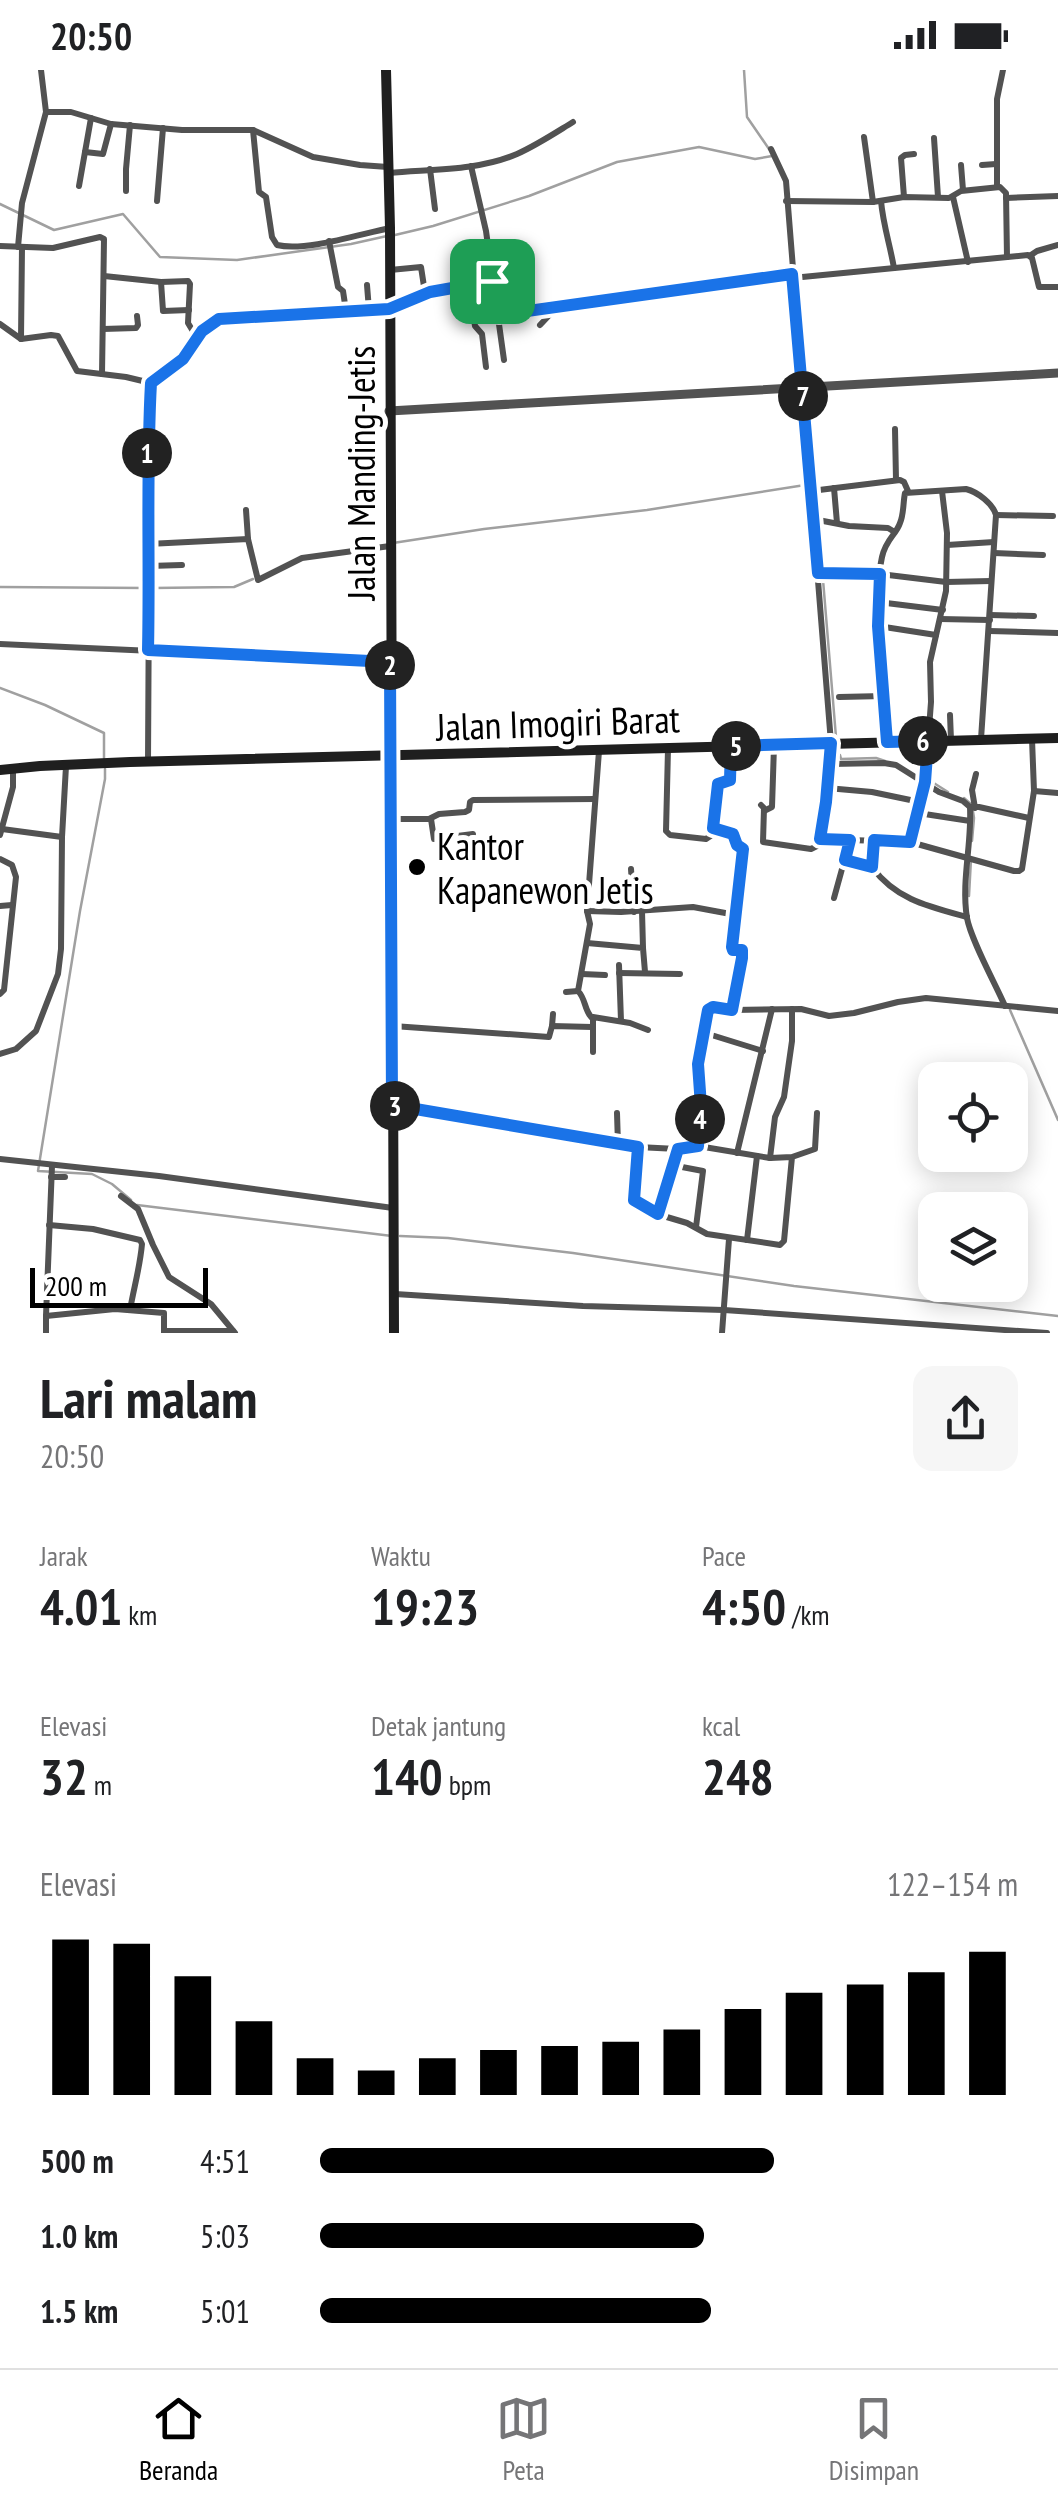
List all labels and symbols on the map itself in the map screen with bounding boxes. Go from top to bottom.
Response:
pin [450,239,535,324]
street label: Jalan Manding-Jetis [336,346,385,601]
pin: 7 [778,371,828,421]
pin: 1 [122,428,172,478]
pin: 2 [365,640,415,690]
street label: Jalan Imogiri Barat [434,693,681,751]
pin: 6 [898,716,948,766]
pin: 5 [711,721,761,771]
place label: Kantor Kapanewon Jetis [437,821,654,914]
marker: Kantor Kapanewon Jetis [406,856,428,878]
pin: 3 [370,1081,420,1131]
pin: 4 [675,1094,725,1144]
scale bar [30,1263,208,1308]

